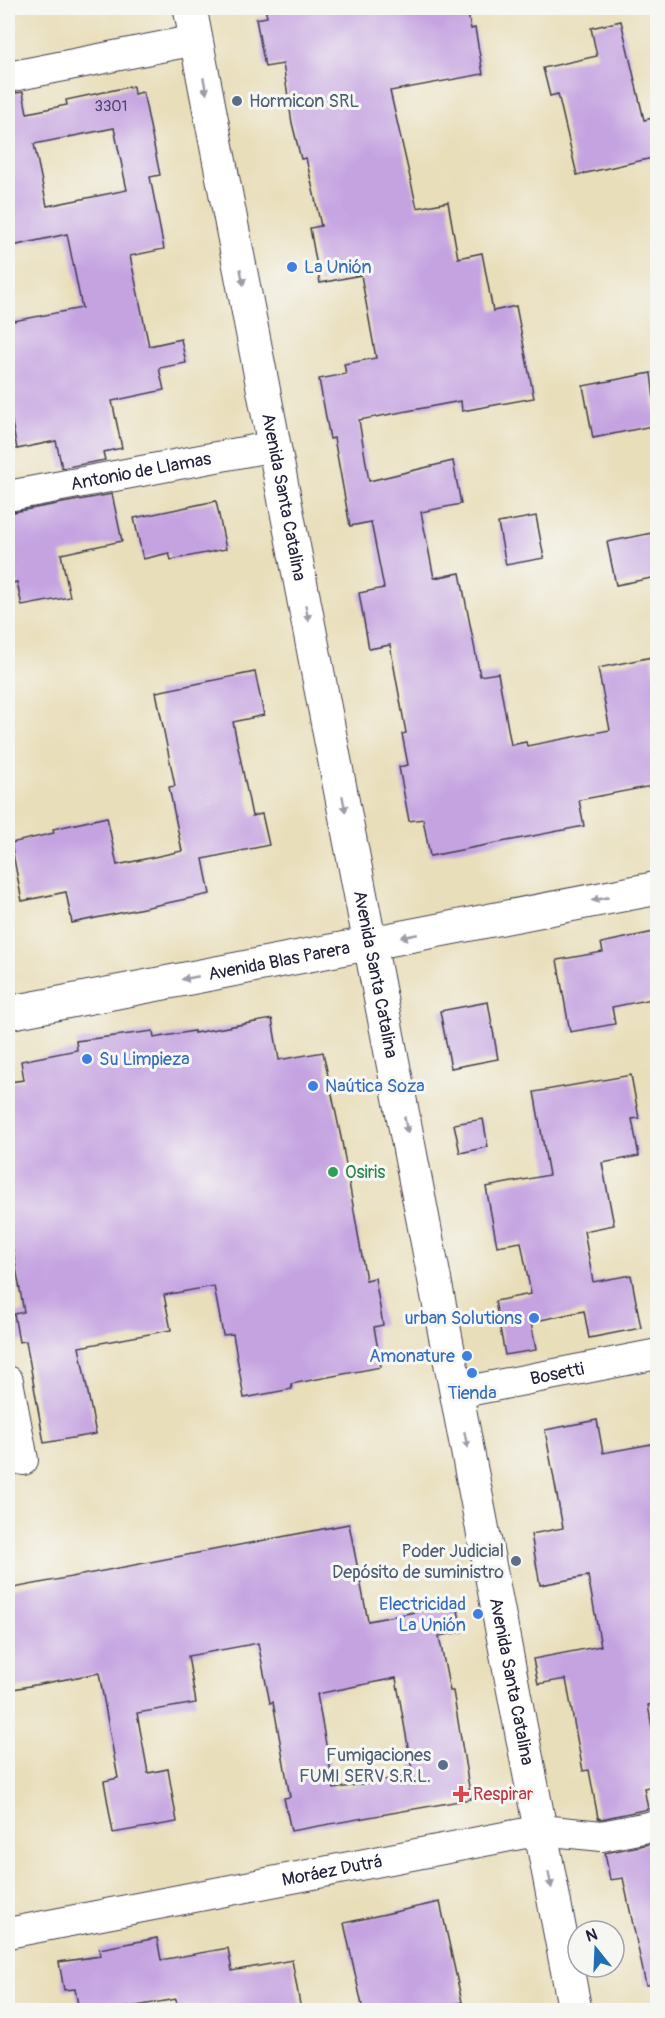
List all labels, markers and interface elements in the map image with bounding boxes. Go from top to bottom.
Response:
one-way arrow [201,76,210,95]
place label: Hormicon SRL [249,90,359,113]
marker: Hormicon SRL [230,94,244,108]
house number: 3301 [95,97,127,116]
place label: La Unión [304,256,372,279]
marker: La Unión [285,260,299,274]
one-way arrow [238,268,247,287]
street label: Avenida Santa Catalina [257,411,311,583]
street label: Antonio de Llamas [69,447,213,496]
one-way arrow [303,603,312,622]
one-way arrow [340,795,349,814]
street label: Avenida Santa Catalina [348,889,403,1060]
one-way arrow [590,895,609,904]
one-way arrow [399,932,418,941]
street label: Avenida Blas Parera [206,936,352,986]
one-way arrow [180,974,199,983]
place label: Su Limpieza [99,1048,190,1071]
marker: Su Limpieza [80,1052,94,1066]
place label: Naútica Soza [325,1075,425,1098]
marker: Naútica Soza [306,1079,320,1093]
one-way arrow [402,1116,411,1135]
place label: Osiris [345,1161,385,1184]
marker: Osiris [326,1165,340,1179]
place label: urban Solutions [404,1307,522,1330]
marker: urban Solutions [527,1311,541,1325]
place label: Amonature [369,1345,455,1368]
marker: Amonature [460,1349,474,1363]
street label: Bosetti [528,1357,586,1390]
marker: Tienda [465,1366,479,1380]
place label: Tienda [447,1382,497,1405]
one-way arrow [462,1431,471,1450]
place label: Poder Judicial Depósito de suministro [332,1540,504,1584]
marker: Poder Judicial Depósito de suministro [509,1554,523,1568]
place label: Electricidad La Unión [379,1593,466,1637]
street label: Avenida Santa Catalina [484,1596,539,1767]
marker: Electricidad La Unión [471,1607,485,1621]
place label: Fumigaciones FUMI SERV S.R.L. [299,1744,431,1788]
marker: Fumigaciones FUMI SERV S.R.L. [436,1758,450,1772]
place label: Respirar [473,1783,534,1806]
marker: Respirar [454,1787,468,1801]
street label: Moráez Dutrá [280,1849,384,1891]
one-way arrow [546,1870,555,1889]
north arrow [566,1919,626,1979]
text: N [583,1924,600,1947]

